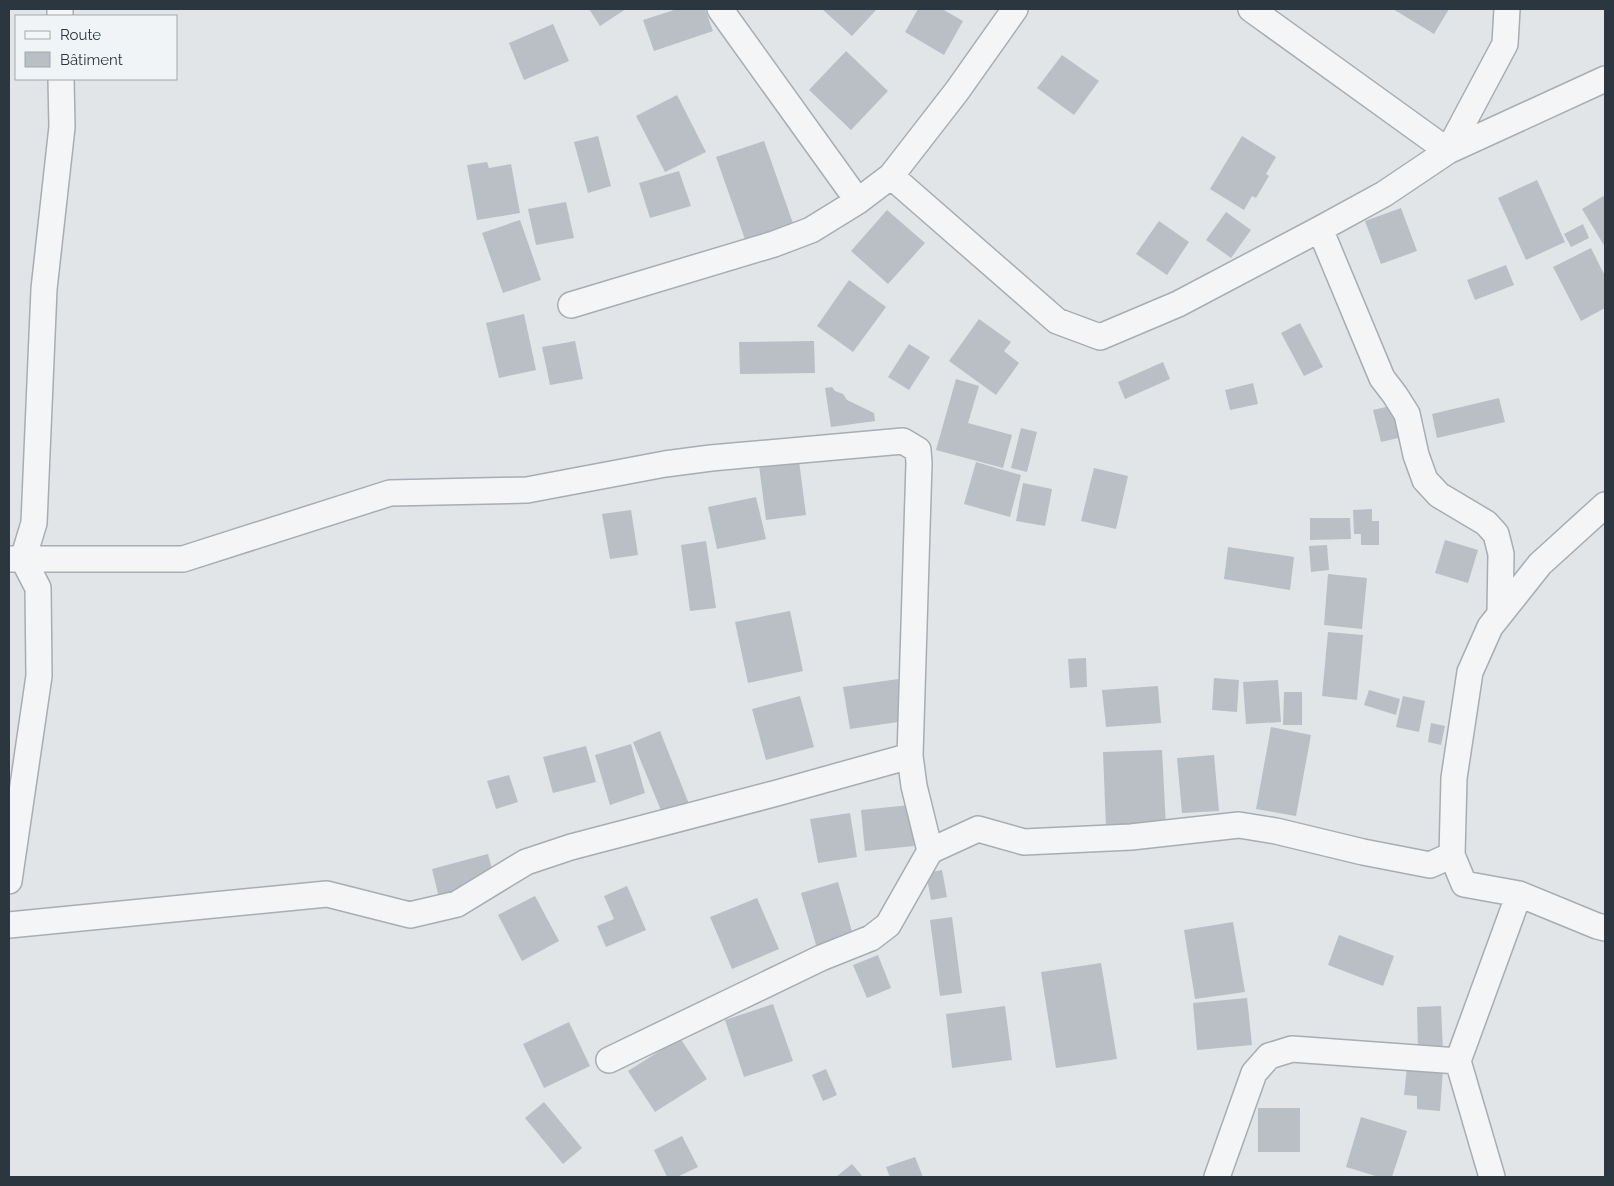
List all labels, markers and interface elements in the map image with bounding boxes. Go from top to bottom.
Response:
legend [15,15,178,80]
text: Route [60,26,101,44]
text: Bâtiment [60,51,123,69]

